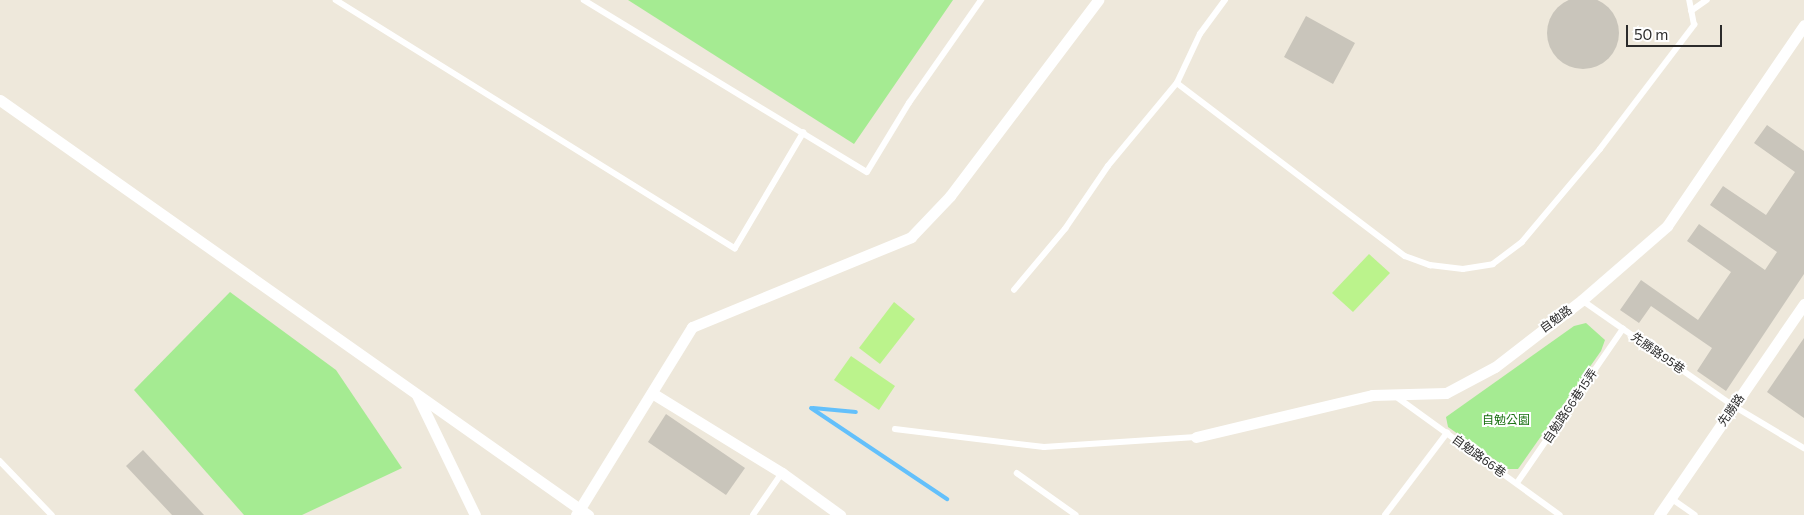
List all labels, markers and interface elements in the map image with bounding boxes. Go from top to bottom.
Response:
scale bar [1629,15,1725,47]
text: 50 m [1634,25,1668,43]
street label: 自勉路 [1537,303,1575,335]
street label: 先勝路95巷 [1628,329,1688,377]
street label: 自勉路66巷15弄 [1540,366,1600,446]
street label: 先勝路 [1715,391,1747,429]
park label: 自勉公園 [1482,413,1530,427]
street label: 自勉路66巷 [1449,432,1509,480]

